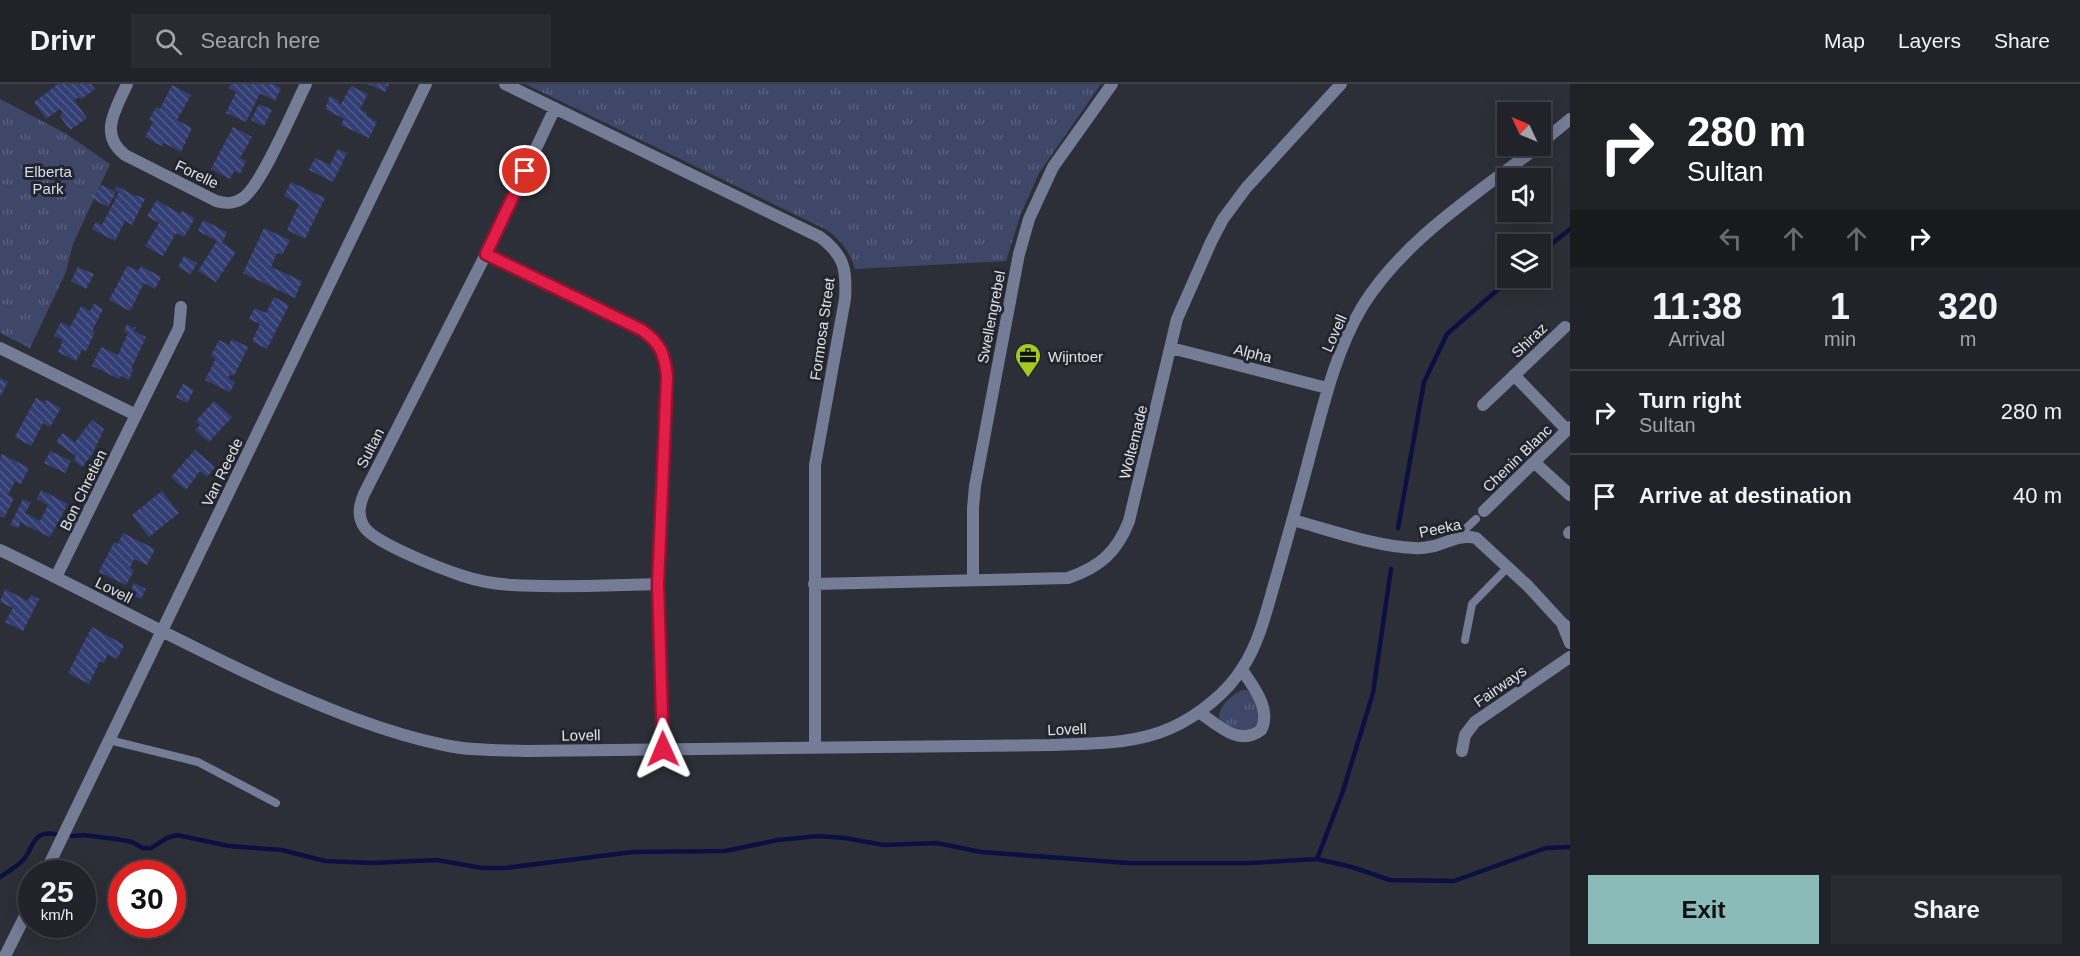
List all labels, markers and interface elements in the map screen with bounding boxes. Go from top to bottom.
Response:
search box [131,14,551,68]
text: Drivr [30,25,95,56]
icon: search [152,25,185,58]
text: Search here [200,28,320,53]
text: Map [1824,29,1865,52]
text: Layers [1898,29,1961,52]
text: Share [1994,29,2050,52]
north arrow [1497,102,1551,156]
map controls [1497,102,1551,288]
icon: right [1588,108,1666,186]
text: 280 m [1687,108,1806,155]
pin [499,145,550,196]
icon: arrive [508,154,541,187]
street label: Forelle [173,156,221,192]
text: Sultan [1687,157,1764,187]
park label: Elberta Park [24,163,72,197]
button: sound [1497,168,1551,222]
icon: left [1714,222,1747,255]
icon: ahead [1777,222,1810,255]
icon: ahead [1840,222,1873,255]
icon: right [1903,222,1936,255]
button: layers [1497,234,1551,288]
street label: Swellengrebel [974,269,1008,365]
street label: Formosa Street [806,276,838,381]
text: 11:38 [1652,286,1742,327]
text: 1 [1830,286,1850,327]
text: 320 [1938,286,1998,327]
street label: Lovell [1318,312,1350,354]
street label: Shiraz [1508,319,1550,361]
text: Arrival [1669,328,1725,350]
text: min [1824,328,1856,350]
text: m [1960,328,1976,350]
street label: Alpha [1232,340,1274,366]
office icon: Wijntoer [1013,341,1043,379]
place label: Wijntoer [1048,348,1103,365]
text: Turn right [1639,388,1741,413]
icon: right [1588,396,1621,429]
text: 280 m [2001,399,2062,424]
street label: Woltemade [1116,403,1150,481]
text: Sultan [1639,414,1696,436]
street label: Chenin Blanc [1479,421,1555,495]
street label: Sultan [353,425,387,471]
street label: Van Reede [198,435,246,509]
street label: Bon Chretien [56,447,110,533]
icon: arrive [1588,480,1621,513]
text: Arrive at destination [1639,483,1852,508]
text: 40 m [2013,483,2062,508]
street label: Peeka [1417,515,1463,541]
street label: Lovell [93,574,135,606]
street label: Fairways [1471,662,1529,710]
position arrow [631,717,695,781]
street label: Lovell [1047,720,1087,738]
street label: Lovell [561,726,601,744]
speed limit sign: 30 [108,860,186,938]
text: 25 [40,875,74,908]
button: Exit [1588,875,1819,944]
button: Share [1831,875,2062,944]
text: km/h [41,906,73,923]

